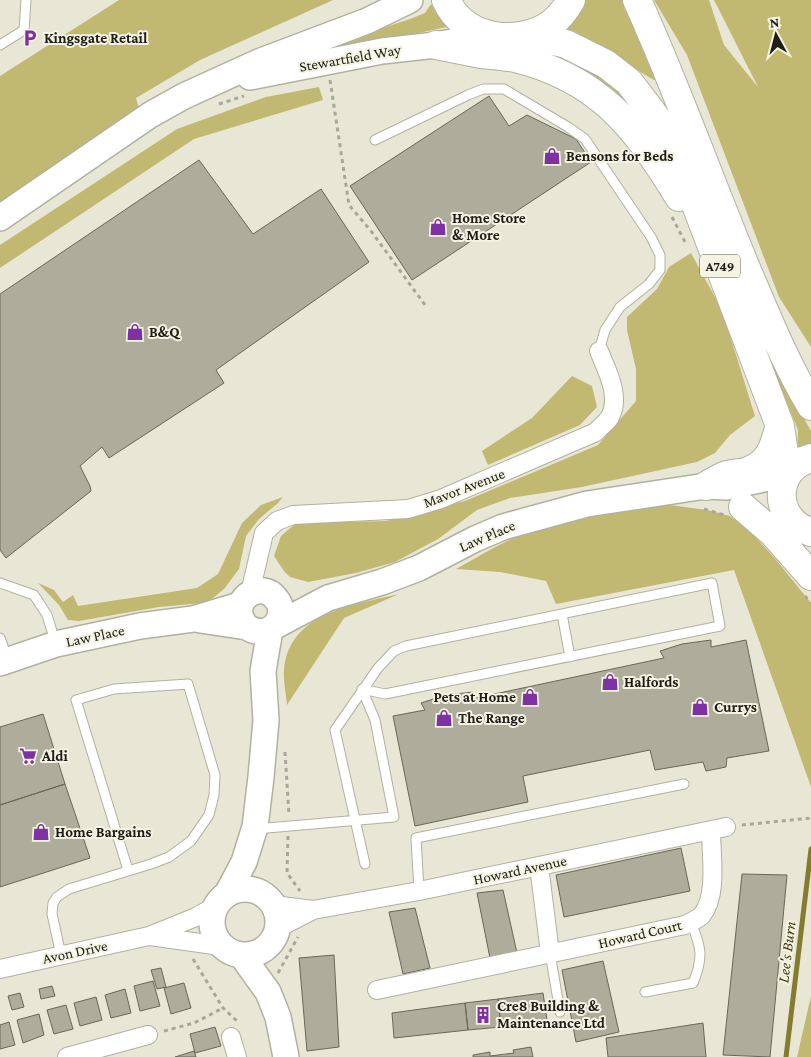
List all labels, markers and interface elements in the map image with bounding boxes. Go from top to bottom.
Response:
north arrow [751,10,801,60]
text: N [769,14,781,31]
parking icon: Kingsgate Retail [20,28,40,48]
place label: Kingsgate Retail [44,30,148,46]
street label: Stewartfield Way [298,41,402,76]
shop icon: Bensons for Beds [542,146,562,166]
place label: Bensons for Beds [566,148,673,164]
place label: Home Store & More [452,210,526,243]
shop icon: Home Store & More [428,217,448,237]
road number: A749 [700,255,740,278]
shop icon: B&Q [125,322,145,342]
place label: B&Q [149,324,181,340]
street label: Mavor Avenue [421,465,507,511]
street label: Law Place [457,517,518,555]
street label: Law Place [64,622,126,650]
shop icon: Halfords [600,672,620,692]
place label: Halfords [624,674,678,690]
shop icon: Pets at Home [520,687,540,707]
place label: Pets at Home [433,689,516,705]
shop icon: Currys [690,697,710,717]
place label: Currys [714,699,757,715]
shop icon: The Range [434,708,454,728]
place label: The Range [458,710,525,726]
supermarket icon: Aldi [18,746,38,766]
place label: Aldi [41,748,68,764]
shop icon: Home Bargains [31,822,51,842]
place label: Home Bargains [55,824,151,840]
street label: Howard Avenue [472,852,569,888]
street label: Howard Court [597,916,684,951]
water label: Lee's Burn [774,920,799,984]
street label: Avon Drive [41,937,109,967]
place label: Cre8 Building & Maintenance Ltd [497,998,606,1031]
building icon: Cre8 Building & Maintenance Ltd [473,1005,493,1025]

